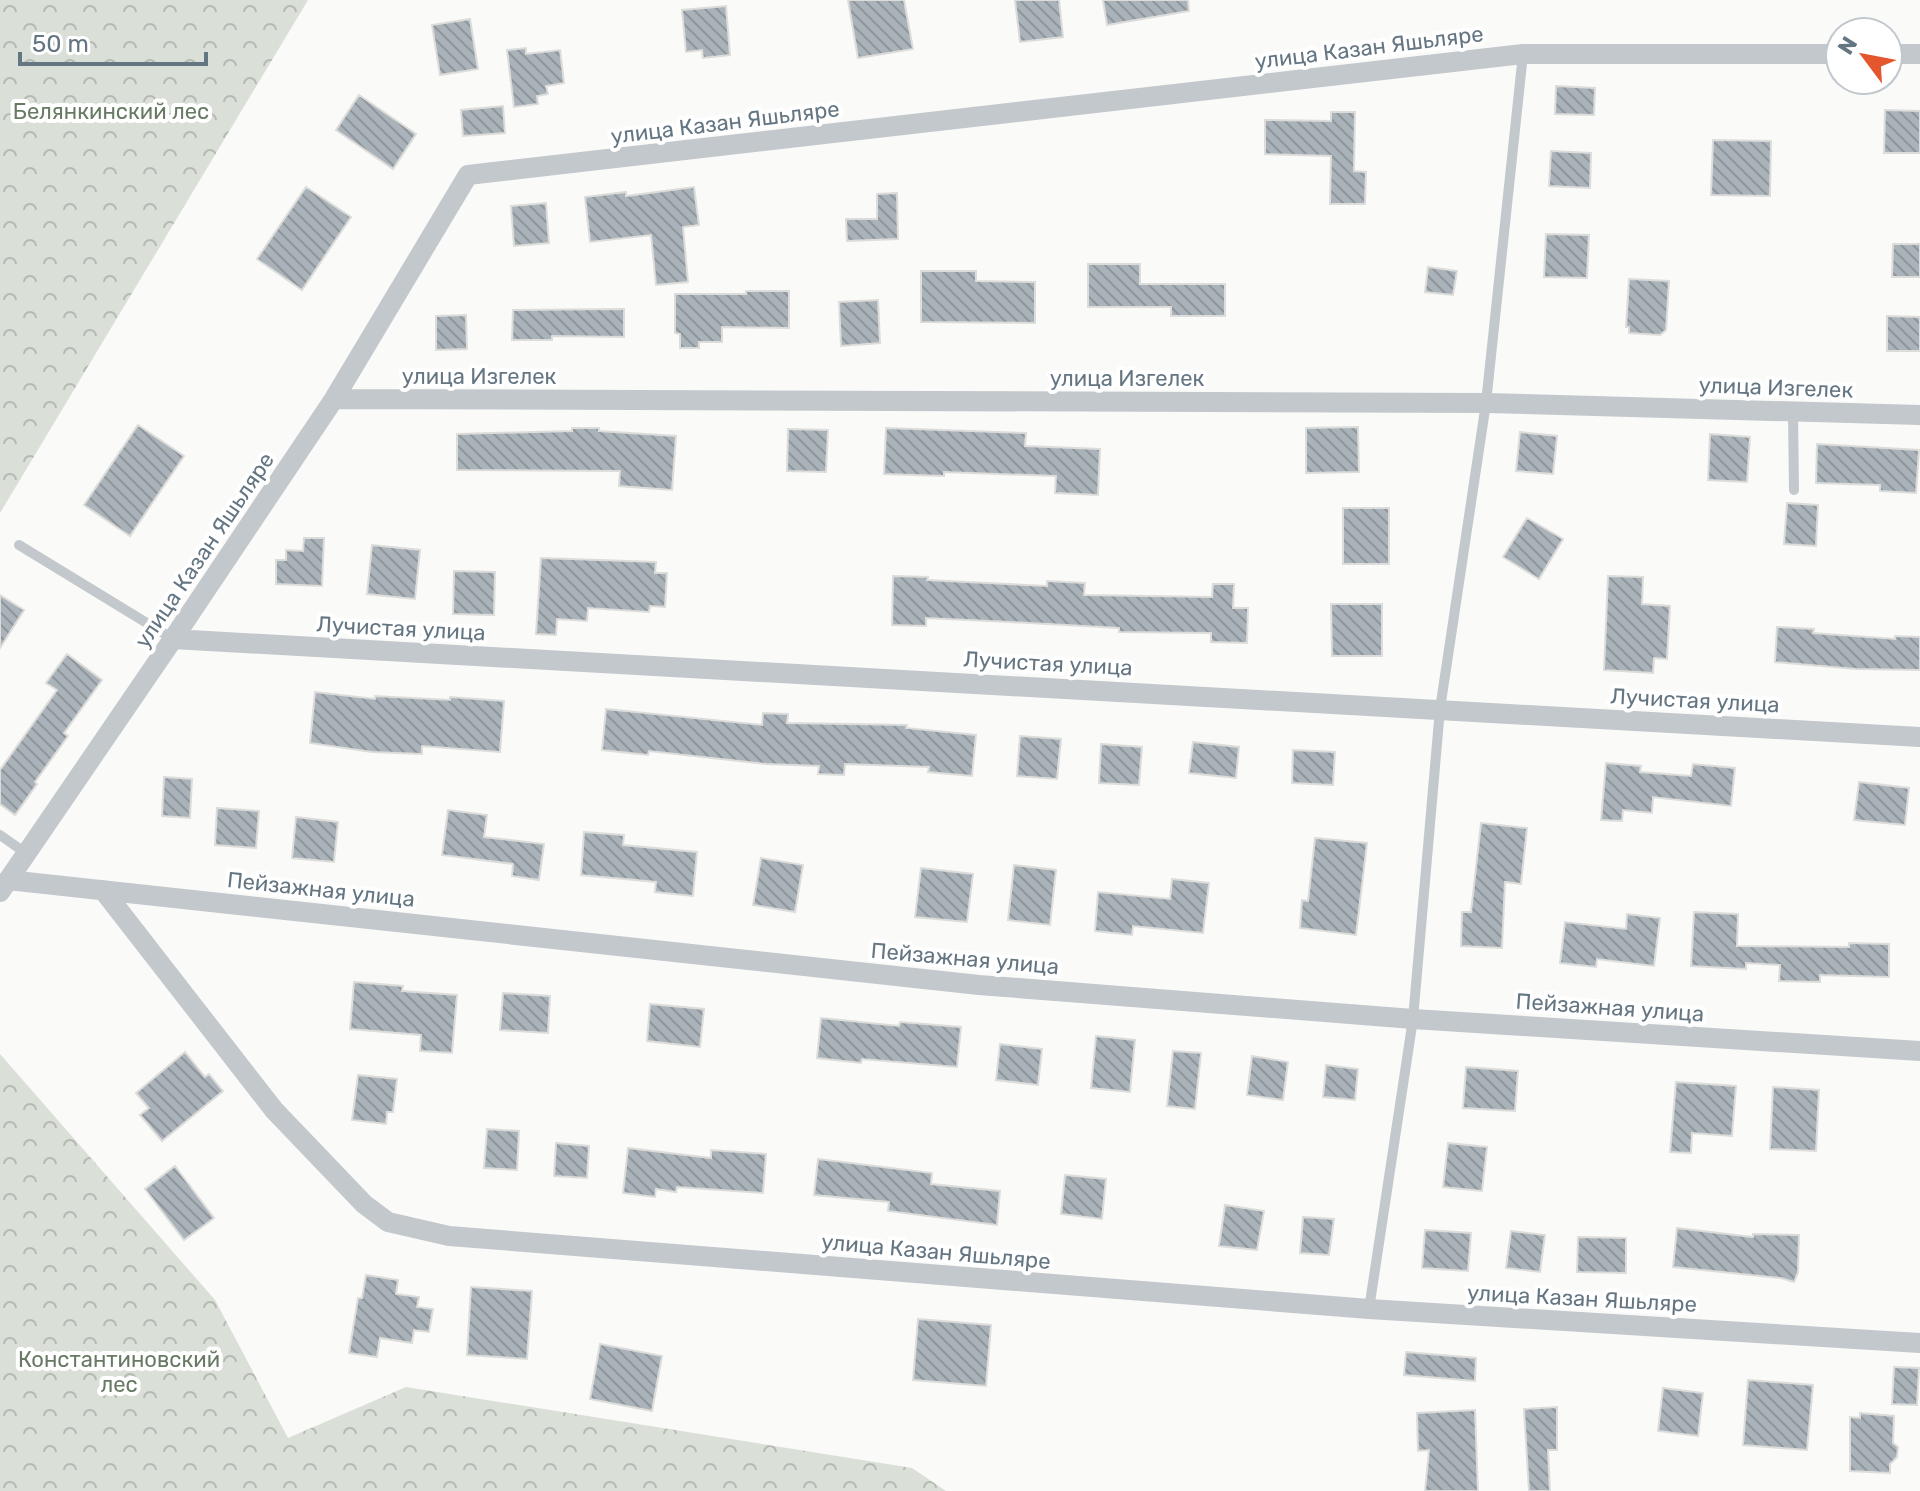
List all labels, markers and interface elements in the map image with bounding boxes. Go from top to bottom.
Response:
scale bar [20,16,206,66]
north arrow [1824,16,1904,96]
street label: улица Казан Яшьляре [1253,20,1485,75]
text: 50 m [32,30,89,58]
text: N [1832,32,1863,60]
street label: улица Казан Яшьляре [609,95,841,150]
park label: Белянкинский лес [13,98,209,125]
street label: улица Изгелек [402,363,556,390]
street label: улица Изгелек [1050,365,1204,392]
street label: улица Изгелек [1698,371,1854,404]
street label: улица Казан Яшьляре [129,447,280,653]
street label: Лучистая улица [316,611,486,646]
street label: Лучистая улица [963,646,1133,681]
street label: Лучистая улица [1610,683,1780,718]
street label: Пейзажная улица [226,866,416,913]
street label: Пейзажная улица [870,937,1060,980]
street label: Пейзажная улица [1515,987,1705,1028]
street label: улица Казан Яшьляре [820,1228,1052,1275]
street label: улица Казан Яшьляре [1466,1279,1698,1318]
park label: Константиновский лес [18,1346,220,1398]

